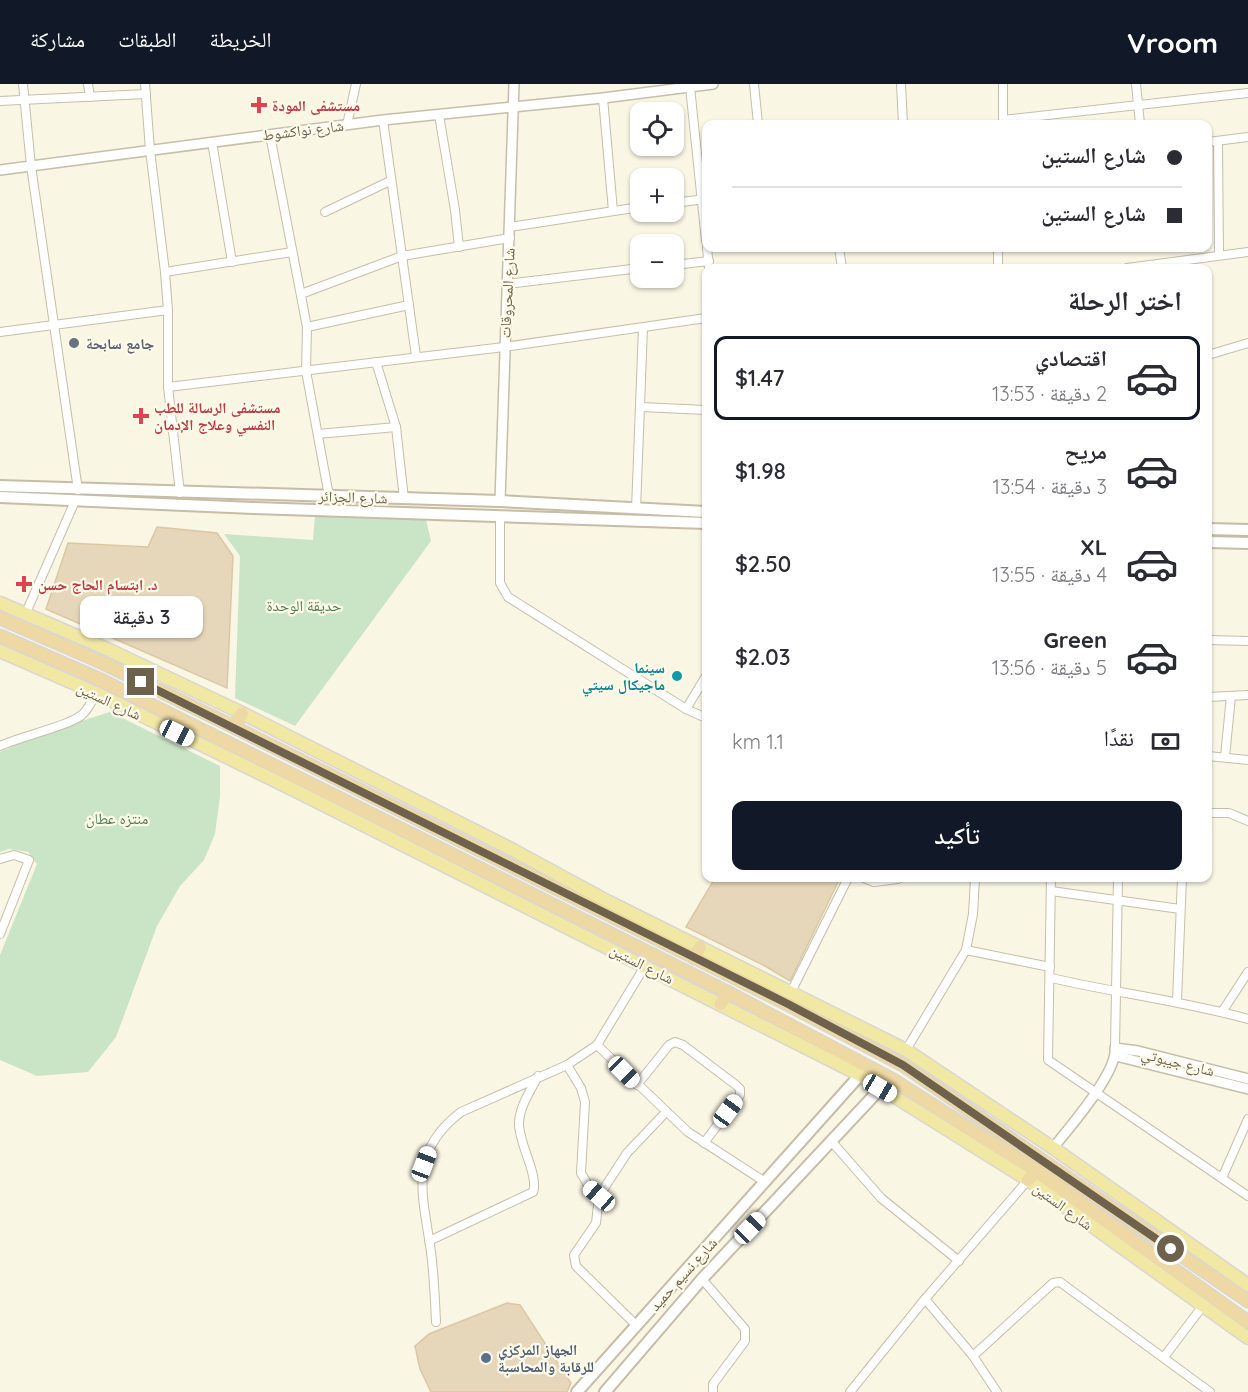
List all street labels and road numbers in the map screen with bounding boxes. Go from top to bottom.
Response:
street label: شارع نواكشوط [261,116,345,145]
street label: شارع المحروقات [495,247,520,339]
street label: شارع الجزائر [317,486,388,509]
street label: شارع الستين [73,678,144,725]
street label: شارع الستين [607,940,677,989]
street label: شارع جيبوتي [1139,1044,1217,1083]
street label: شارع الستين [1029,1178,1097,1235]
street label: شارع نسيم حميد [645,1233,722,1315]

